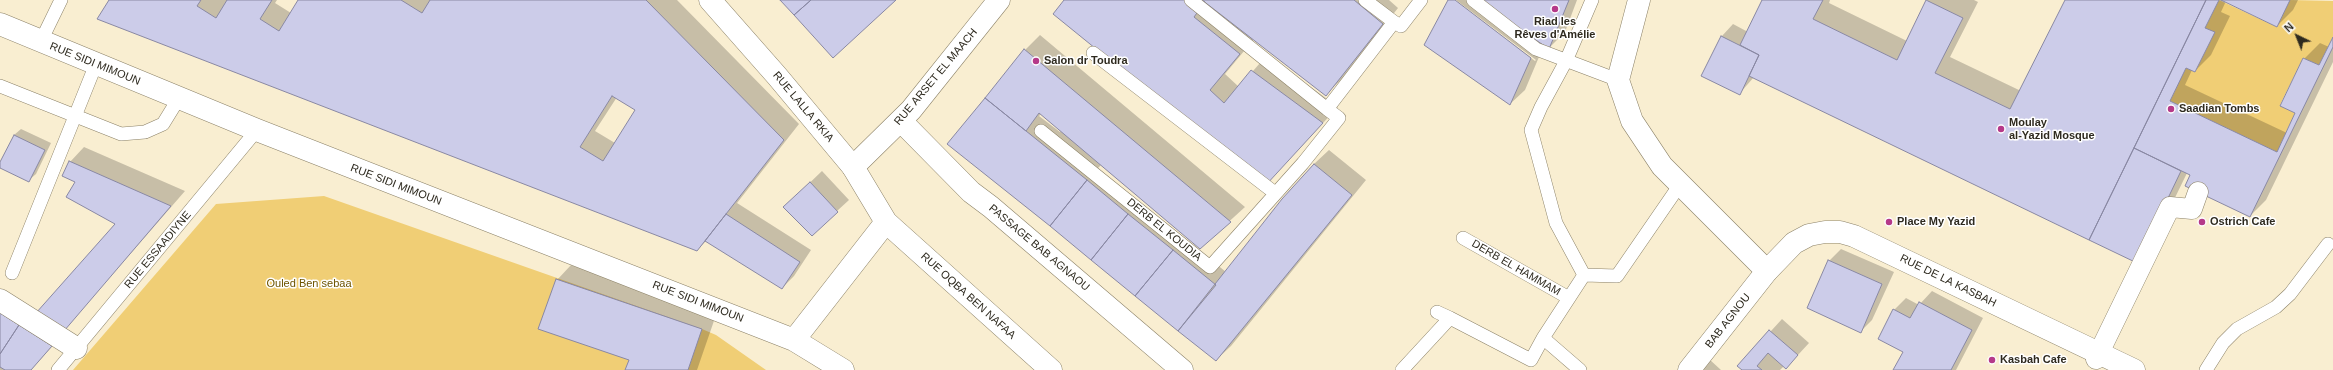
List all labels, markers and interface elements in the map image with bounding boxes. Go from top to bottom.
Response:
marker: Riad les Rêves d'Amélie [1550,4,1560,14]
place label: Riad les Rêves d'Amélie [1515,15,1595,41]
north arrow [2277,16,2317,56]
text: N [2282,20,2296,34]
street label: RUE ARSET EL MAACH [892,26,980,128]
street label: RUE SIDI MIMOUN [48,40,142,88]
place label: Salon dr Toudra [1044,54,1128,68]
marker: Salon dr Toudra [1031,56,1041,66]
street label: RUE LALLA RKIA [770,69,836,145]
place label: Saadian Tombs [2179,102,2259,116]
marker: Saadian Tombs [2166,104,2176,114]
place label: Moulay al-Yazid Mosque [2009,116,2095,142]
marker: Moulay al-Yazid Mosque [1996,124,2006,134]
street label: RUE SIDI MIMOUN [349,162,443,208]
street label: DERB EL KOUDIA [1124,196,1204,264]
street label: PASSAGE BAB AGNAOU [986,202,1092,294]
street label: RUE ESSAADIYNE [122,209,194,291]
place label: Place My Yazid [1897,215,1975,229]
place label: Ostrich Cafe [2210,215,2275,229]
marker: Place My Yazid [1884,217,1894,227]
marker: Ostrich Cafe [2197,217,2207,227]
street label: DERB EL HAMMAM [1469,237,1563,299]
street label: RUE OQBA BEN NAFAA [918,250,1018,342]
street label: RUE DE LA KASBAH [1898,252,1998,310]
park label: Ouled Ben sebaa [266,277,352,291]
street label: RUE SIDI MIMOUN [651,279,745,325]
street label: BAB AGNOU [1703,291,1753,351]
place label: Kasbah Cafe [2000,353,2067,367]
marker: Kasbah Cafe [1987,355,1997,365]

